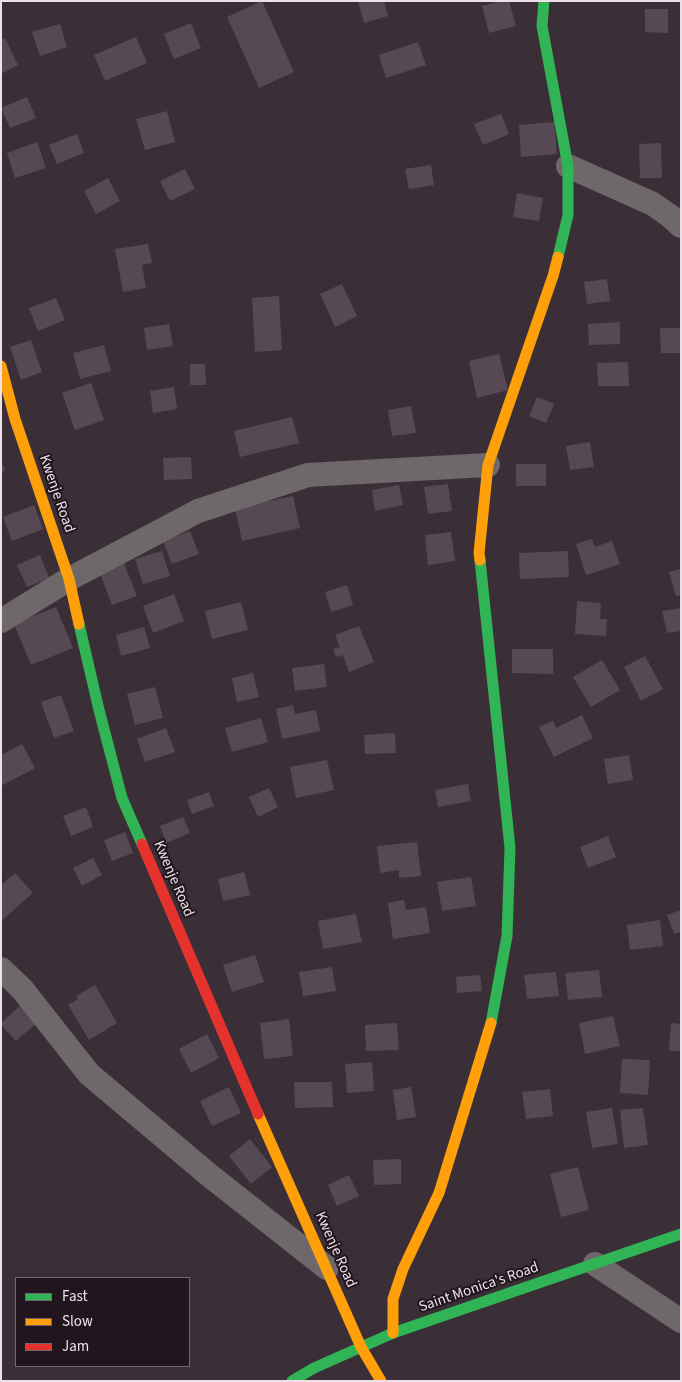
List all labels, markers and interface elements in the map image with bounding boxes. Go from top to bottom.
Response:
street label: Kwenje Road [34,453,78,535]
street label: Kwenje Road [149,838,197,920]
street label: Kwenje Road [310,1209,360,1291]
street label: Saint Monica's Road [417,1259,541,1317]
legend [15,1277,190,1367]
text: Fast [62,1286,88,1307]
text: Slow [62,1311,93,1332]
text: Jam [62,1336,89,1357]

